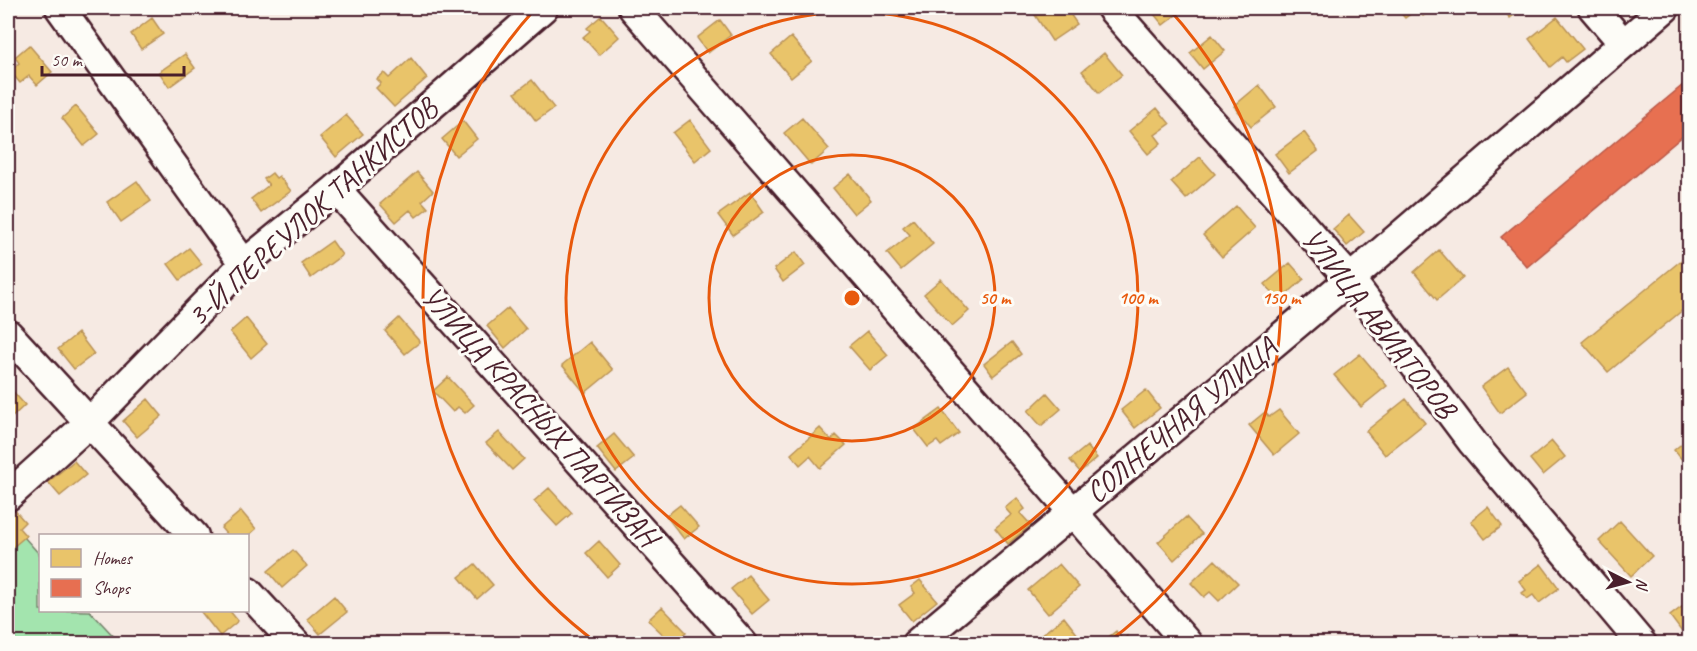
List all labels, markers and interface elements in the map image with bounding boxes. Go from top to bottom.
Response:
scale bar [42,39,184,77]
text: 50 m [51,49,84,71]
street label: 3-Й ПЕРЕУЛОК ТАНКИСТОВ [179,88,447,334]
street label: УЛИЦА АВИАТОРОВ [1293,221,1467,428]
street label: УЛИЦА КРАСНЫХ ПАРТИЗАН [413,278,670,558]
text: 50 m [980,287,1012,309]
text: 100 m [1119,287,1159,309]
text: 150 m [1262,287,1302,309]
centre of rings [842,288,862,308]
street label: СОЛНЕЧНАЯ УЛИЦА [1078,328,1286,511]
legend [39,534,249,612]
text: Homes [93,547,133,569]
north arrow [1598,552,1658,612]
text: Shops [93,577,132,599]
text: N [1631,577,1652,593]

